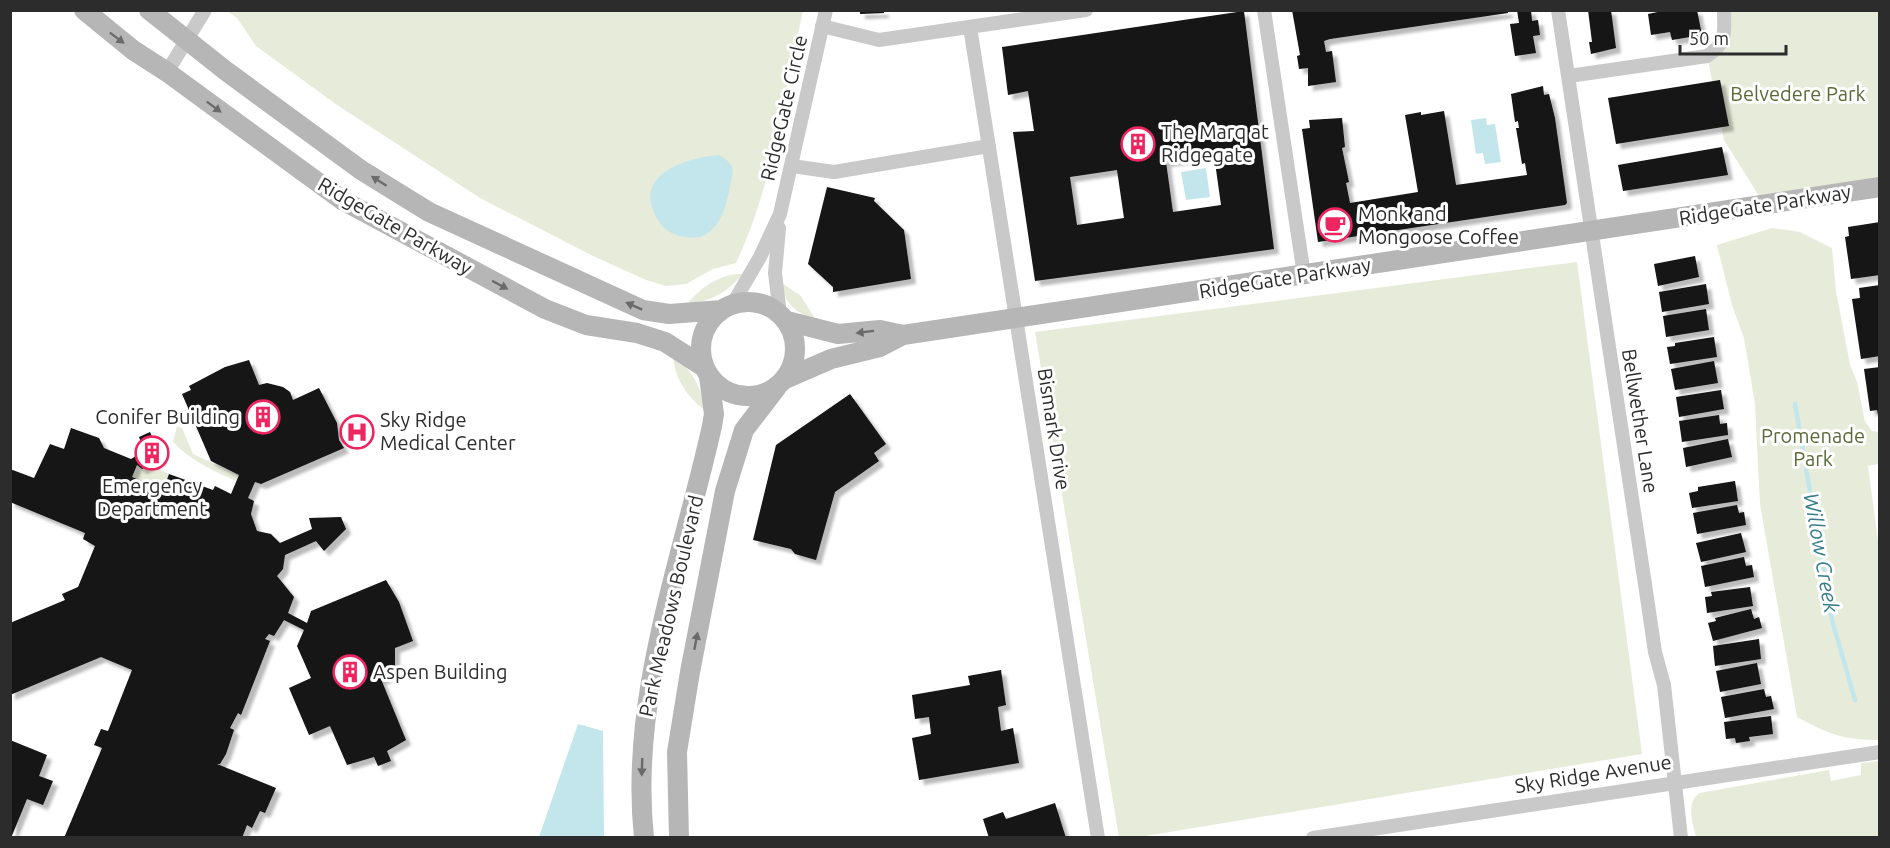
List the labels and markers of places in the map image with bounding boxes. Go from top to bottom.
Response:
place label: The Marq at Ridgegate [1161,120,1269,166]
building icon: The Marq at Ridgegate [1120,126,1156,162]
place label: Monk and Mongoose Coffee [1358,202,1519,248]
cafe icon: Monk and Mongoose Coffee [1317,207,1353,243]
building icon: Conifer Building [245,399,281,435]
place label: Conifer Building [95,405,240,428]
place label: Sky Ridge Medical Center [380,408,516,454]
hospital icon: Sky Ridge Medical Center [339,414,375,450]
building icon: Emergency Department [134,435,170,471]
place label: Emergency Department [97,474,207,520]
building icon: Aspen Building [332,654,368,690]
place label: Aspen Building [373,660,507,683]

